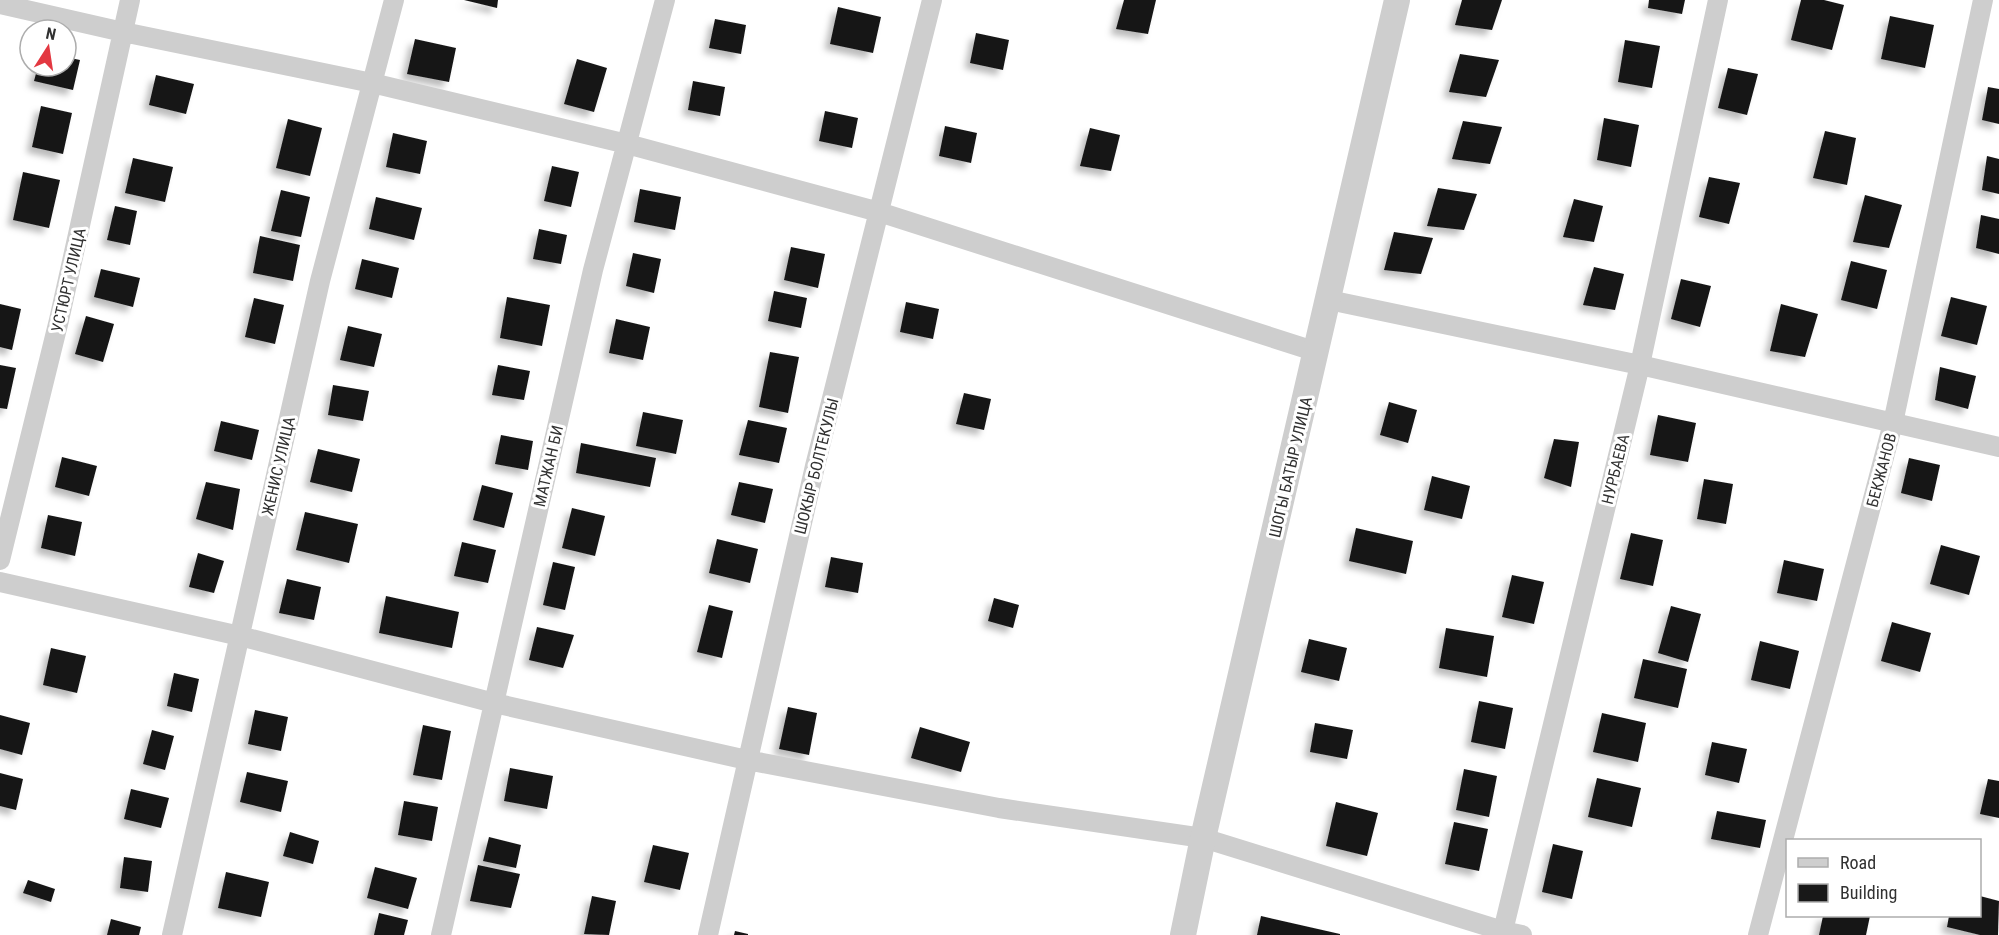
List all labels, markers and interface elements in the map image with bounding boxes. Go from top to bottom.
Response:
north arrow [18,18,78,78]
text: N [44,24,58,44]
street label: УСТЮРТ УЛИЦА [47,226,90,334]
street label: ШОГЫ БАТЫР УЛИЦА [1265,395,1316,539]
street label: ШОКЫР БОЛТЕКУЛЫ [790,396,843,536]
street label: ЖЕНИС УЛИЦА [258,415,299,517]
street label: МАТЖАН БИ [530,424,567,509]
street label: БЕКЖАНОВ [1862,431,1900,509]
street label: НУРБАЕВА [1598,432,1633,506]
legend [1786,839,1981,917]
text: Road [1840,852,1876,873]
text: Building [1840,882,1897,903]

